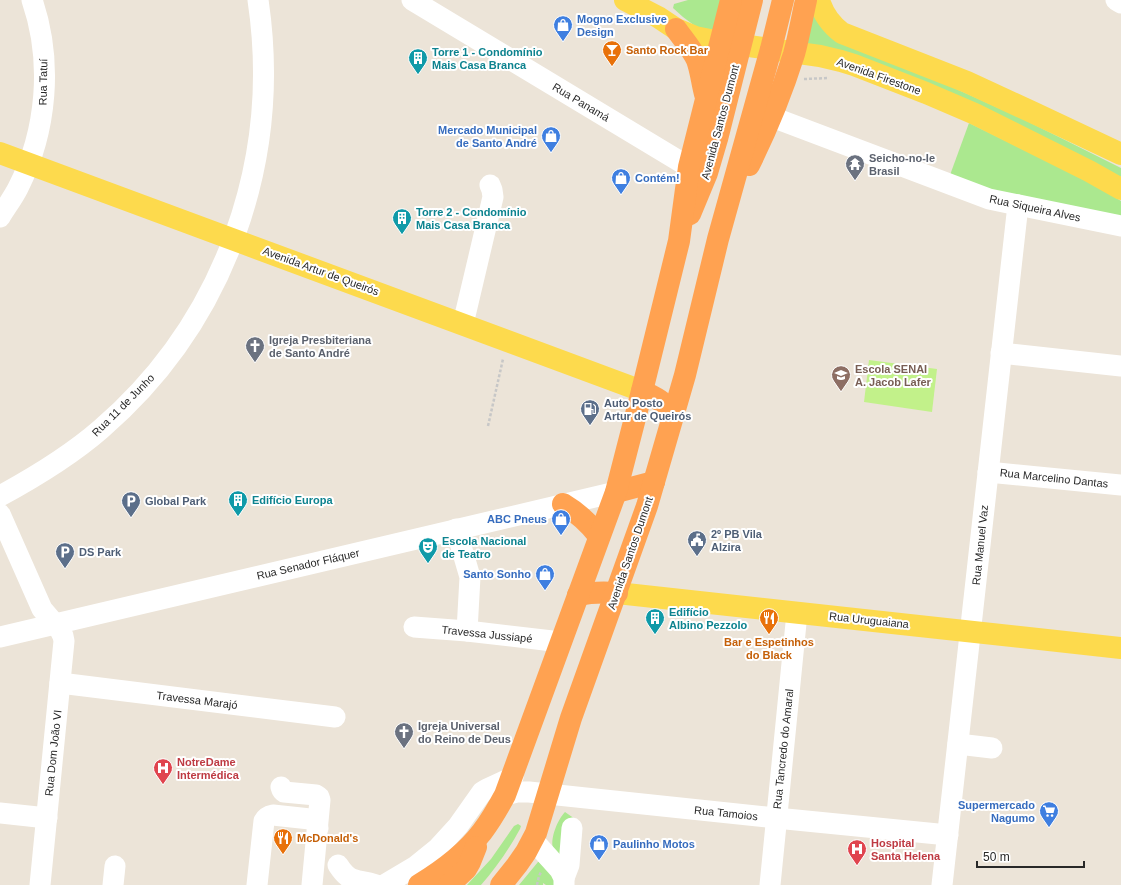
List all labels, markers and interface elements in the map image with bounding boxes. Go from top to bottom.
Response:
place label: Mogno Exclusive Design [577,13,667,38]
shop icon: Mogno Exclusive Design [552,14,574,42]
bar icon: Santo Rock Bar [601,39,623,67]
place label: Santo Rock Bar [626,44,709,56]
place label: Torre 1 - Condomínio Mais Casa Branca [432,46,543,71]
building icon: Torre 1 - Condomínio Mais Casa Branca [407,47,429,75]
street label: Avenida Firestone [835,55,923,97]
street label: Rua Tatuí [37,58,49,106]
street label: Avenida Santos Dumont [699,63,741,181]
street label: Rua Panamá [550,80,612,124]
place label: Mercado Municipal de Santo André [438,124,537,149]
shop icon: Mercado Municipal de Santo André [540,125,562,153]
place label: Seicho-no-Ie Brasil [869,152,935,177]
temple icon: Seicho-no-Ie Brasil [844,153,866,181]
shop icon: Contém! [610,167,632,195]
place label: Contém! [635,172,680,184]
street label: Rua Siqueira Alves [988,192,1082,224]
place label: Torre 2 - Condomínio Mais Casa Branca [416,206,527,231]
building icon: Torre 2 - Condomínio Mais Casa Branca [391,207,413,235]
street label: Avenida Artur de Queirós [261,244,381,298]
place label: Igreja Presbiteriana de Santo André [269,334,372,359]
church icon: Igreja Presbiteriana de Santo André [244,335,266,363]
place label: Escola SENAI A. Jacob Lafer [855,363,932,388]
school or university icon: Escola SENAI A. Jacob Lafer [830,364,852,392]
street label: Rua 11 de Junho [89,371,157,439]
place label: Auto Posto Artur de Queirós [604,397,691,422]
fuel station icon: Auto Posto Artur de Queirós [579,398,601,426]
street label: Rua Marcelino Dantas [999,466,1109,490]
building icon: Edifício Europa [227,489,249,517]
parking icon: Global Park [120,490,142,518]
place label: Edifício Europa [252,494,334,506]
place label: Global Park [145,495,207,507]
street label: Avenida Santos Dumont [605,495,655,611]
street label: Rua Manuel Vaz [970,504,990,586]
shop icon: ABC Pneus [550,508,572,536]
place label: ABC Pneus [487,513,547,525]
place label: 2º PB Vila Alzira [711,528,763,553]
public building icon: 2º PB Vila Alzira [686,529,708,557]
place label: Escola Nacional de Teatro [442,535,526,560]
theatre icon: Escola Nacional de Teatro [417,536,439,564]
parking icon: DS Park [54,541,76,569]
place label: DS Park [79,546,122,558]
street label: Rua Senador Fláquer [255,546,361,582]
shop icon: Santo Sonho [534,563,556,591]
place label: Santo Sonho [463,568,531,580]
place label: Edifício Albino Pezzolo [669,606,748,631]
building icon: Edifício Albino Pezzolo [644,607,666,635]
restaurant icon: Bar e Espetinhos do Black [758,607,780,635]
street label: Rua Uruguaiana [829,610,910,630]
street label: Travessa Jussiapé [441,623,533,645]
place label: Bar e Espetinhos do Black [724,636,814,661]
street label: Rua Tancredo do Amaral [771,688,795,810]
street label: Travessa Marajó [156,689,238,711]
street label: Rua Dom João VI [42,709,64,797]
place label: Igreja Universal do Reino de Deus [418,720,511,745]
church icon: Igreja Universal do Reino de Deus [393,721,415,749]
place label: NotreDame Intermédica [177,756,240,781]
hospital icon: NotreDame Intermédica [152,757,174,785]
place label: Supermercado Nagumo [958,799,1035,824]
supermarket icon: Supermercado Nagumo [1038,800,1060,828]
street label: Rua Tamoios [694,804,759,822]
restaurant icon: McDonald's [272,827,294,855]
place label: McDonald's [297,832,358,844]
shop icon: Paulinho Motos [588,833,610,861]
place label: Hospital Santa Helena [871,837,941,862]
place label: Paulinho Motos [613,838,695,850]
hospital icon: Hospital Santa Helena [846,838,868,866]
scale bar [977,843,1084,869]
text: 50 m [983,850,1010,864]

